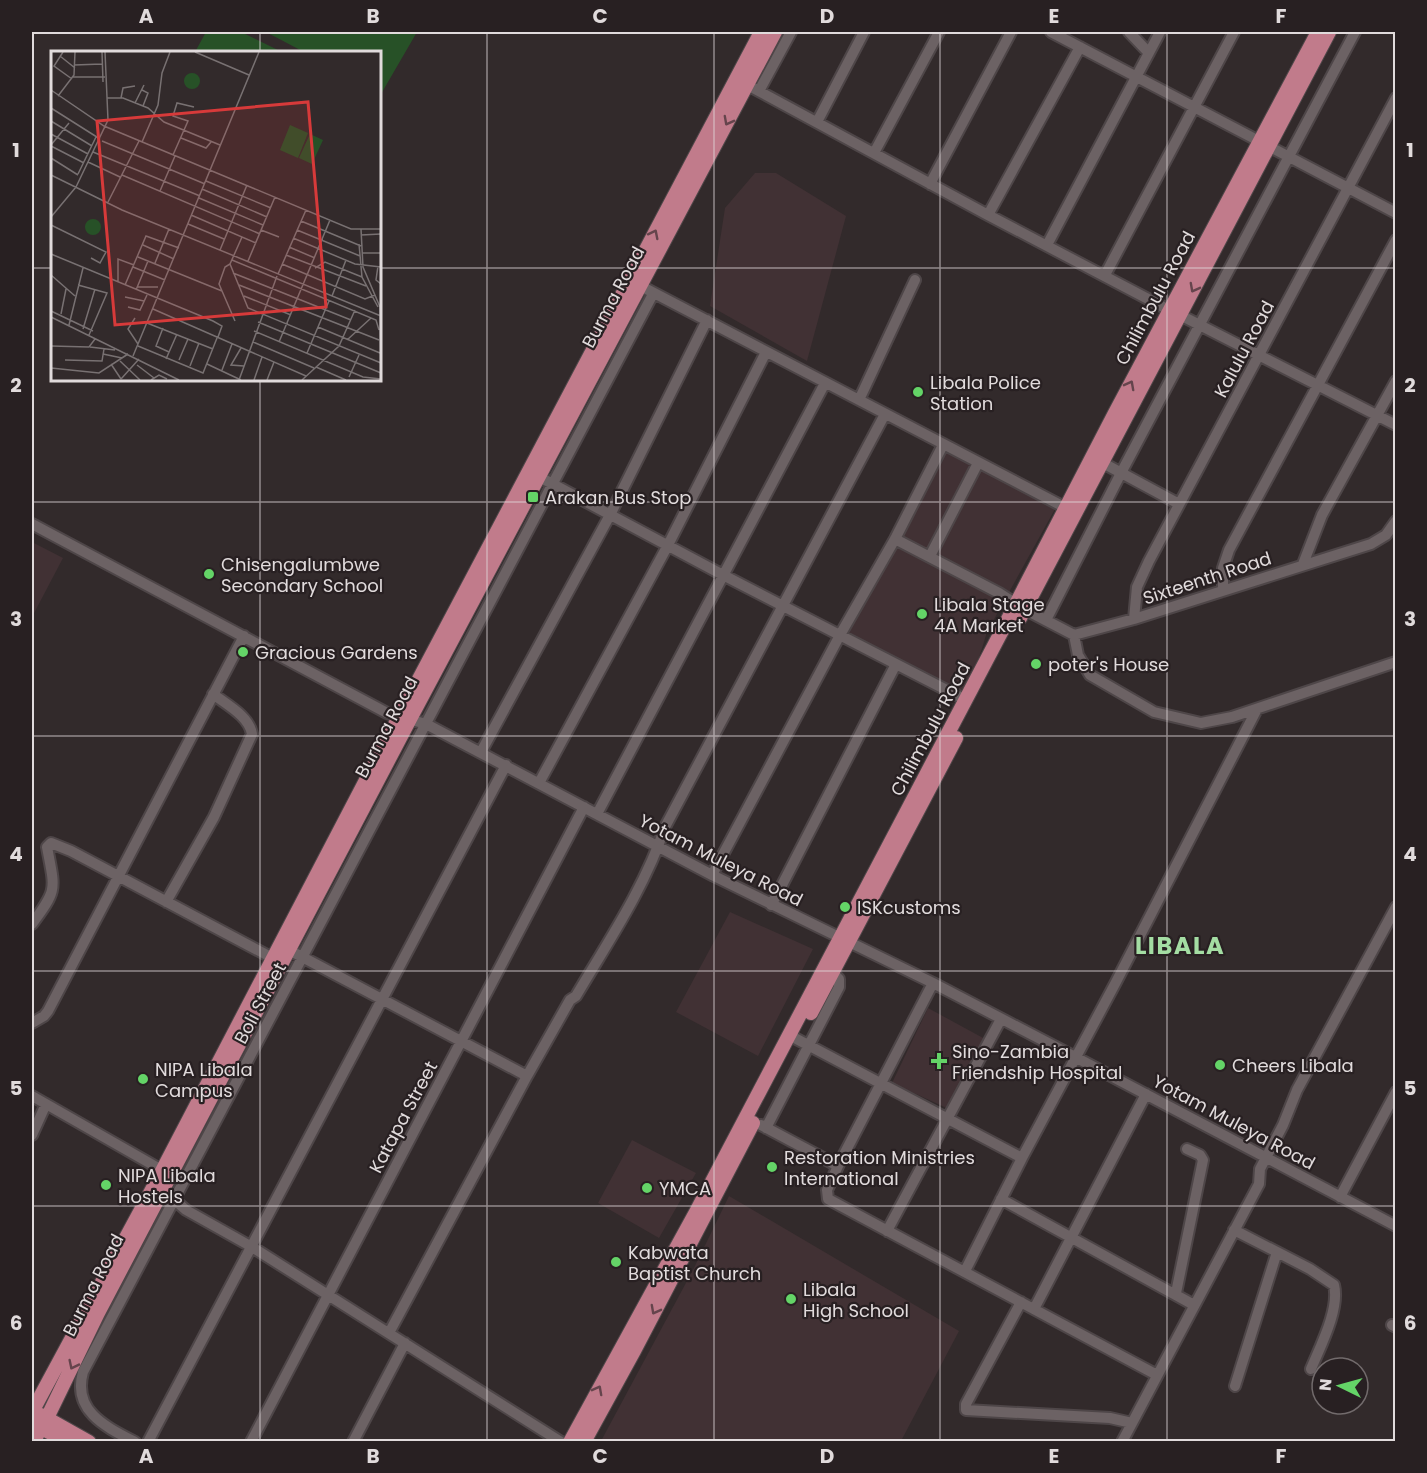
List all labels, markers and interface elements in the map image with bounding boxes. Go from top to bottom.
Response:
text: A [139,2,154,30]
text: B [366,2,380,30]
text: C [592,2,608,30]
text: D [820,2,834,30]
text: E [1049,2,1059,30]
text: F [1276,2,1287,30]
inset map [51,51,381,381]
one-way arrow [724,114,735,125]
text: 1 [12,136,20,164]
text: 1 [1406,136,1414,164]
street label: Chilimbulu Road [1109,227,1201,369]
one-way arrow [647,229,659,240]
street label: Burma Road [576,242,650,352]
one-way arrow [1190,282,1201,292]
street label: Kalulu Road [1208,296,1280,402]
place label: Libala Police Station [930,370,1041,416]
text: 2 [10,371,22,399]
text: 2 [1404,371,1416,399]
one-way arrow [1122,380,1134,391]
marker: Libala Police Station [911,385,925,399]
place label: Arakan Bus Stop [545,485,691,510]
marker: Arakan Bus Stop [526,490,540,504]
street label: Sixteenth Road [1140,545,1274,611]
place label: Chisengalumbwe Secondary School [221,552,383,598]
marker: Chisengalumbwe Secondary School [202,567,216,581]
place label: Libala Stage 4A Market [934,592,1045,638]
text: 3 [10,605,22,633]
text: 3 [1404,605,1416,633]
marker: Libala Stage 4A Market [915,607,929,621]
place label: Gracious Gardens [255,640,418,665]
marker: Gracious Gardens [236,645,250,659]
place label: poter's House [1048,652,1169,677]
marker: poter's House [1029,657,1043,671]
street label: Chilimbulu Road [884,658,976,800]
street label: Burma Road [349,672,423,782]
street label: Yotam Muleya Road [635,808,807,912]
text: 4 [9,840,23,868]
text: 4 [1403,840,1417,868]
place label: lSKcustoms [857,895,961,920]
marker: lSKcustoms [838,900,852,914]
district label: LIBALA [1135,929,1225,962]
street label: Boli Street [228,958,292,1048]
place label: Sino-Zambia Friendship Hospital [952,1039,1123,1085]
marker: Sino-Zambia Friendship Hospital [930,1052,948,1070]
place label: Cheers Libala [1232,1053,1354,1078]
place label: NIPA Libala Campus [155,1057,253,1103]
street label: Katapa Street [363,1057,443,1177]
marker: Cheers Libala [1213,1058,1227,1072]
street label: Yotam Muleya Road [1148,1069,1320,1175]
marker: NIPA Libala Campus [136,1072,150,1086]
text: 5 [10,1074,23,1102]
text: 5 [1404,1074,1417,1102]
place label: Restoration Ministries International [784,1145,975,1191]
marker: Restoration Ministries International [765,1160,779,1174]
place label: NIPA Libala Hostels [118,1163,216,1209]
place label: YMCA [659,1176,711,1201]
marker: NIPA Libala Hostels [99,1178,113,1192]
marker: YMCA [640,1181,654,1195]
street label: Burma Road [57,1230,129,1340]
place label: Kabwata Baptist Church [628,1240,761,1286]
marker: Kabwata Baptist Church [609,1255,623,1269]
place label: Libala High School [803,1277,909,1323]
marker: Libala High School [784,1292,798,1306]
one-way arrow [651,1304,662,1315]
text: 6 [10,1309,22,1337]
text: 6 [1404,1309,1416,1337]
north arrow [1310,1356,1370,1416]
one-way arrow [68,1359,80,1370]
text: N [1314,1378,1338,1392]
one-way arrow [591,1386,602,1397]
text: A [139,1442,154,1470]
text: B [366,1442,380,1470]
text: C [592,1442,608,1470]
text: D [820,1442,834,1470]
text: E [1049,1442,1059,1470]
text: F [1276,1442,1287,1470]

